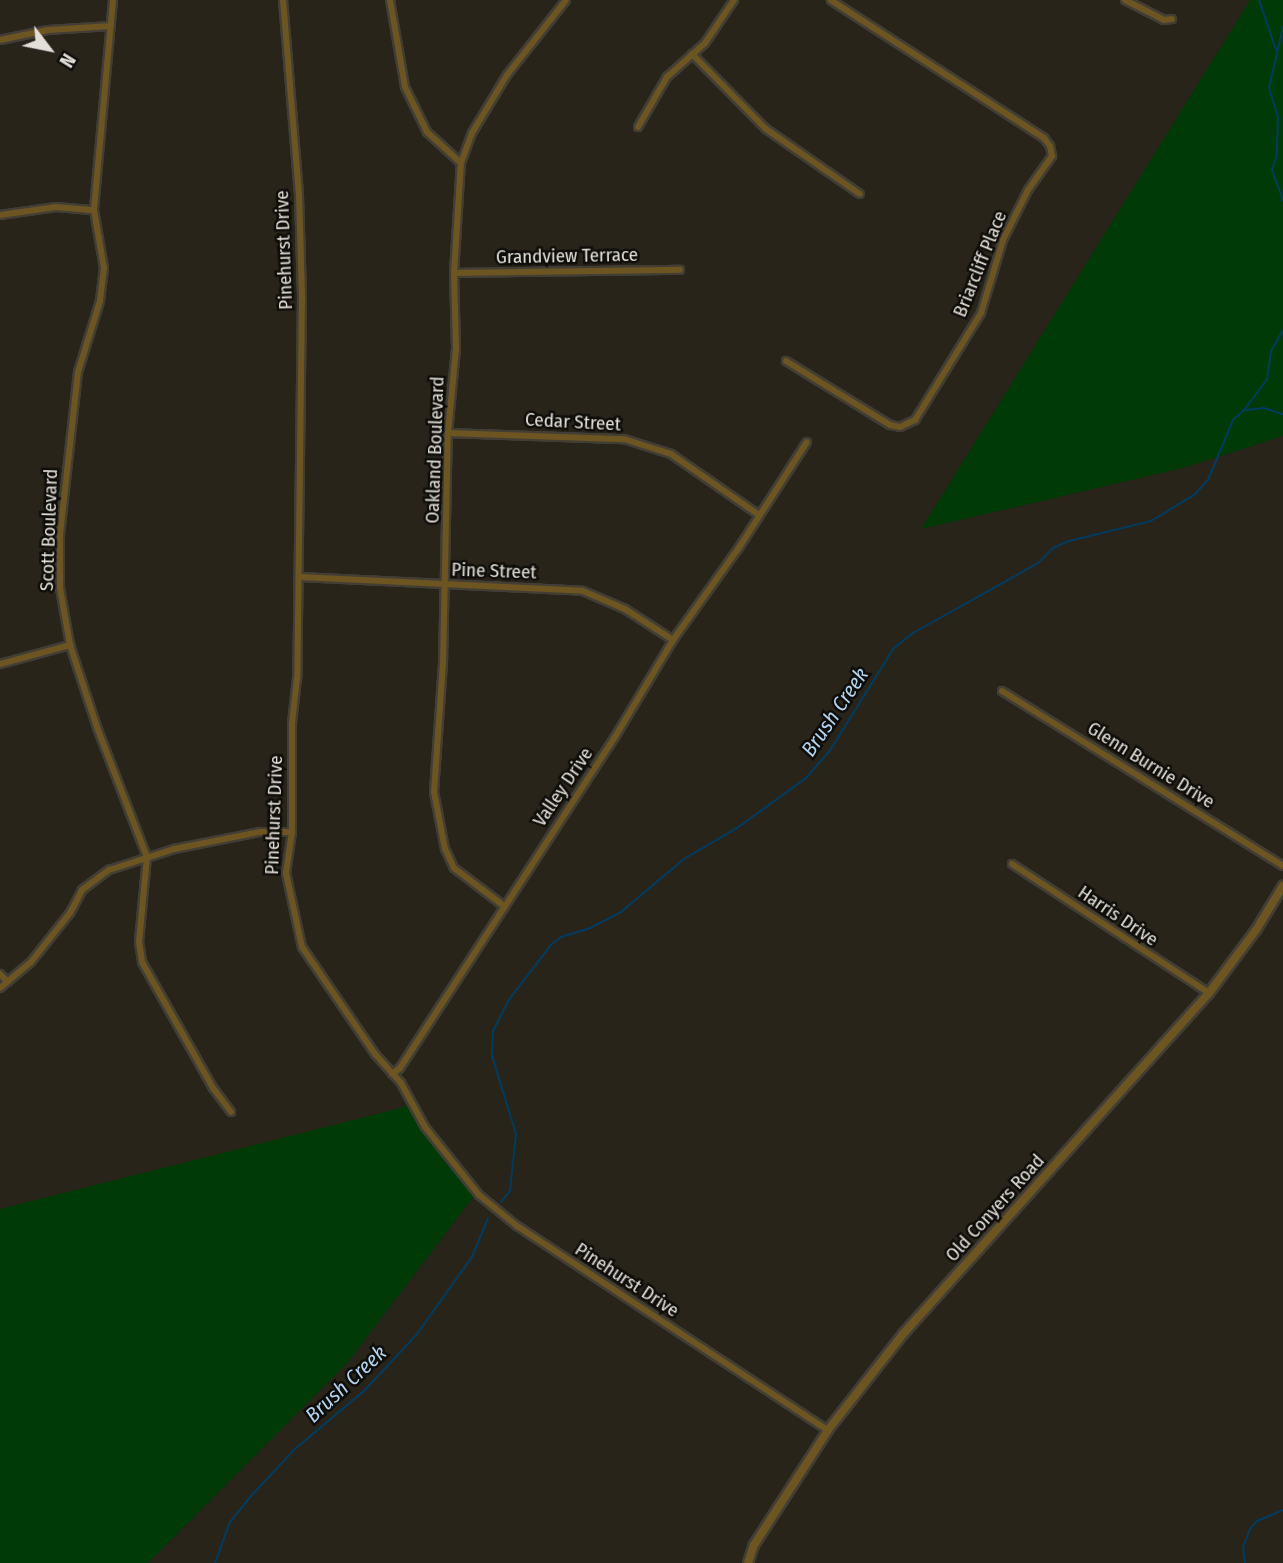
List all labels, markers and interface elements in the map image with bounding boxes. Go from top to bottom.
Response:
north arrow [14,14,84,84]
text: N [54,49,80,71]
street label: Pinehurst Drive [271,190,297,310]
street label: Briarcliff Place [948,208,1012,320]
street label: Grandview Terrace [496,243,638,269]
street label: Oakland Boulevard [421,376,449,524]
street label: Cedar Street [524,408,622,436]
street label: Scott Boulevard [35,468,63,592]
street label: Pine Street [451,558,537,584]
water label: Brush Creek [796,663,874,761]
street label: Glenn Burnie Drive [1083,717,1219,813]
street label: Valley Drive [528,743,598,831]
street label: Pinehurst Drive [261,755,287,875]
street label: Harris Drive [1074,881,1162,951]
street label: Old Conyers Road [941,1150,1049,1266]
street label: Pinehurst Drive [571,1238,683,1322]
water label: Brush Creek [300,1340,392,1428]

